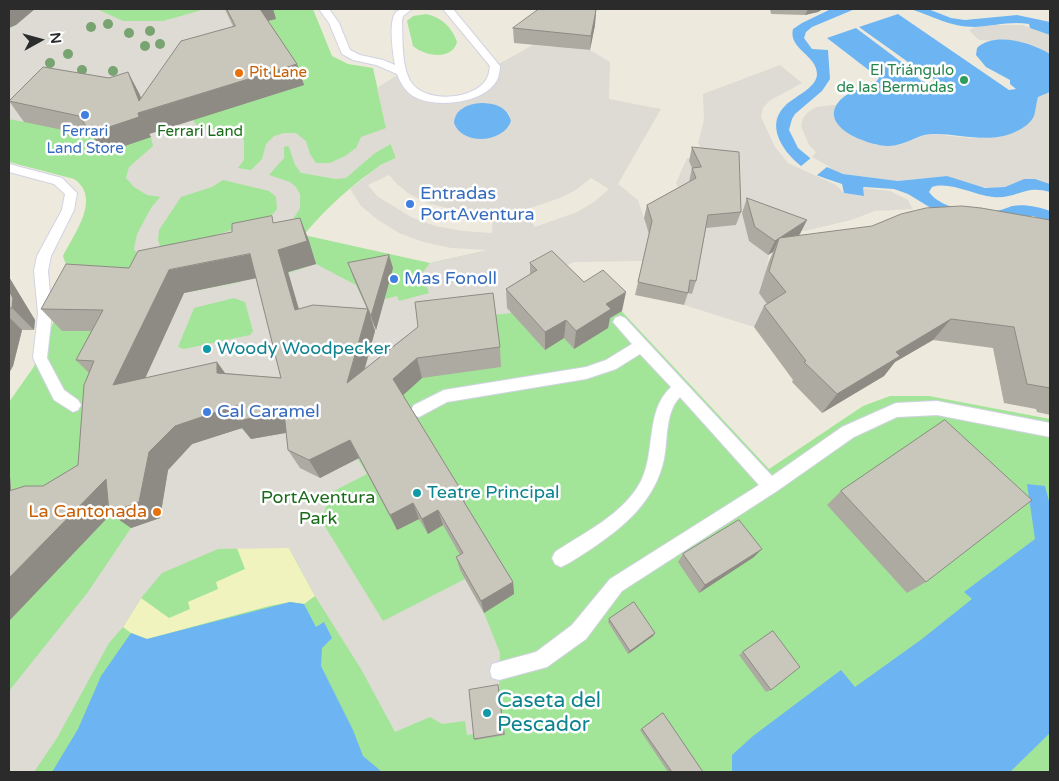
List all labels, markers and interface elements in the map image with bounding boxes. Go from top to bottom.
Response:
north arrow [15,15,65,65]
text: N [46,31,65,45]
place label: El Triángulo de las Bermudas [836,62,954,97]
place label: Pit Lane [249,64,307,82]
marker: Pit Lane [233,67,245,79]
marker: El Triángulo de las Bermudas [958,74,970,86]
marker: Ferrari Land Store [79,109,91,121]
place label: Ferrari Land Store [46,123,124,158]
park label: Ferrari Land [157,123,243,141]
place label: Entradas PortAventura [420,183,535,225]
marker: Entradas PortAventura [404,198,416,210]
place label: Mas Fonoll [404,268,497,290]
marker: Mas Fonoll [388,273,400,285]
place label: Woody Woodpecker [217,338,390,360]
marker: Woody Woodpecker [201,343,213,355]
place label: Cal Caramel [217,401,320,423]
marker: Cal Caramel [201,406,213,418]
place label: Teatre Principal [427,482,560,504]
park label: PortAventura Park [261,487,375,530]
marker: Teatre Principal [411,487,423,499]
place label: La Cantonada [28,501,147,523]
marker: La Cantonada [151,506,163,518]
place label: Caseta del Pescador [497,688,601,738]
marker: Caseta del Pescador [481,707,493,719]

